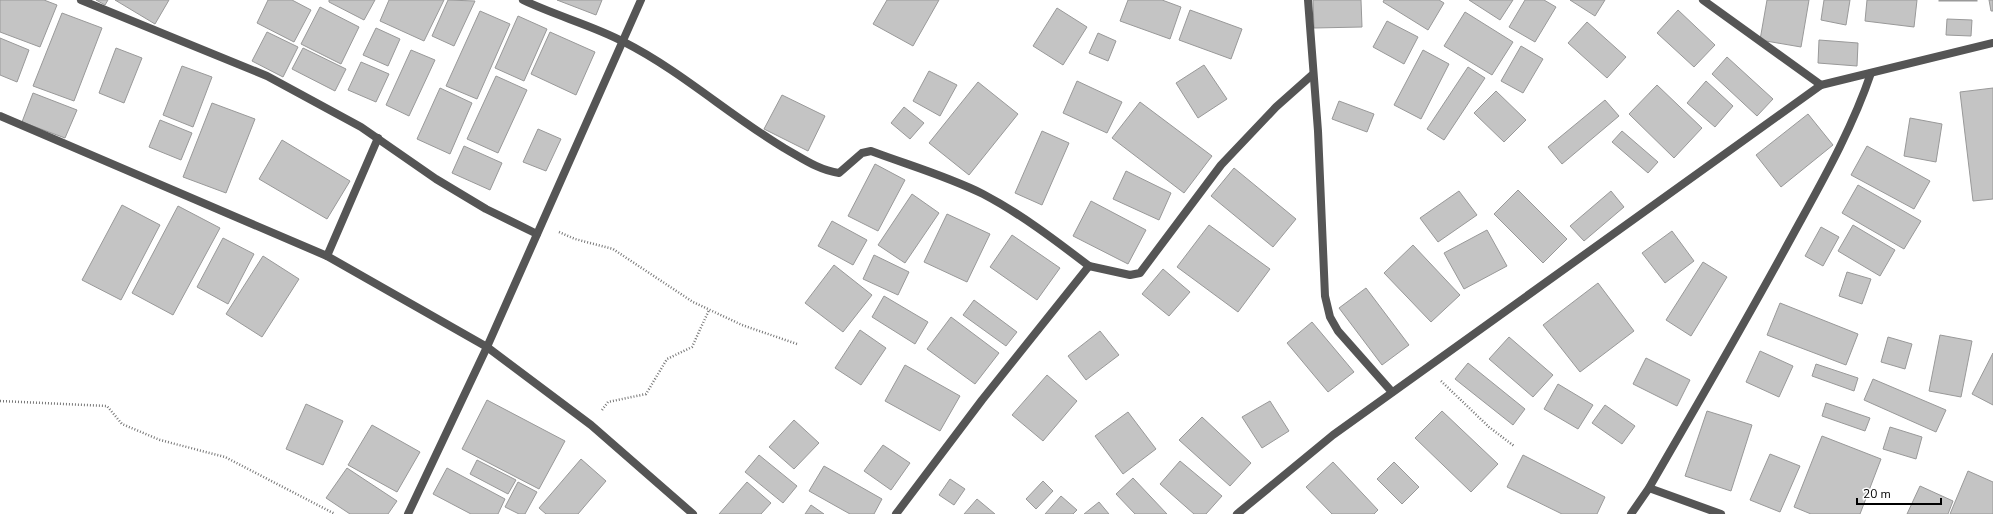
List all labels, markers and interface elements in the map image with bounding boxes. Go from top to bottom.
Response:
scale bar [1857,480,1941,506]
text: 20 m [1863,486,1891,502]

